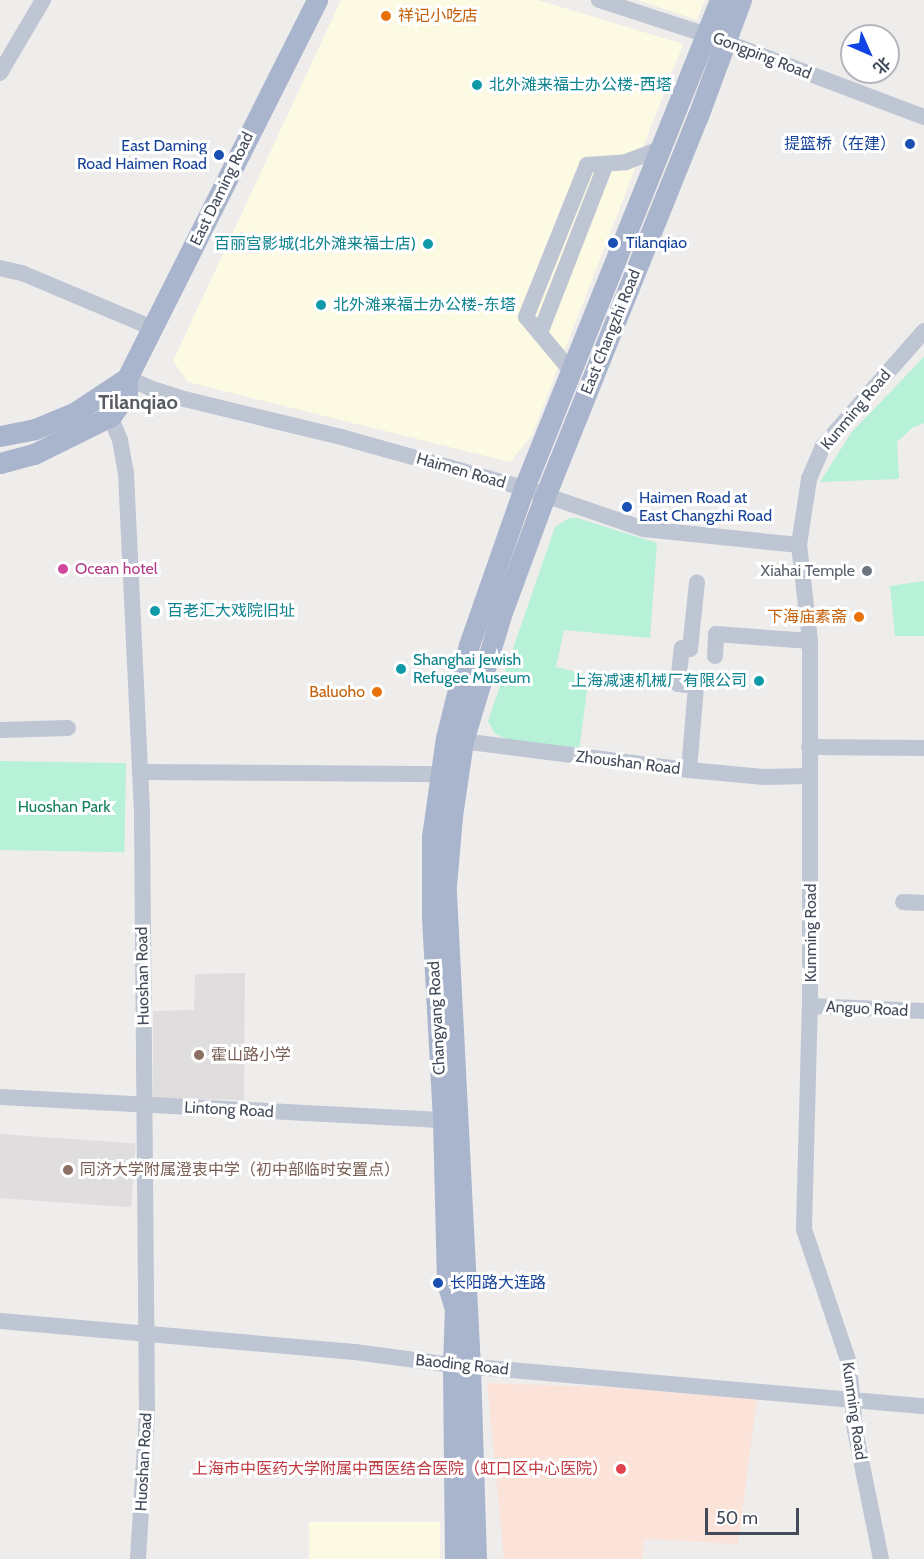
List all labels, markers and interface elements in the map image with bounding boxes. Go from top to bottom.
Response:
place label: 祥记小吃店 [398,6,478,26]
marker: 祥记小吃店 [379,9,393,23]
north arrow [840,24,900,84]
street label: Gongping Road [710,28,814,84]
text: 北 [869,53,894,78]
place label: 北外滩来福士办公楼-西塔 [489,75,672,95]
marker: 北外滩来福士办公楼-西塔 [470,78,484,92]
street label: East Daming Road [186,129,258,249]
place label: 提篮桥（在建） [784,134,896,154]
marker: 提篮桥（在建） [901,135,919,153]
place label: East Daming Road Haimen Road [77,136,207,174]
marker: East Daming Road Haimen Road [212,148,226,162]
place label: Tilanqiao [626,233,687,253]
place label: 百丽宫影城(北外滩来福士店) [214,234,416,254]
marker: Tilanqiao [604,234,622,252]
marker: 百丽宫影城(北外滩来福士店) [421,237,435,251]
street label: East Changzhi Road [577,267,645,397]
place label: 北外滩来福士办公楼-东塔 [333,295,516,315]
marker: 北外滩来福士办公楼-东塔 [314,298,328,312]
street label: Kunming Road [817,366,895,454]
district label: Tilanqiao [98,390,178,414]
street label: Haimen Road [414,449,508,493]
place label: Haimen Road at East Changzhi Road [639,488,772,526]
marker: Haimen Road at East Changzhi Road [620,500,634,514]
place label: Ocean hotel [75,559,157,579]
place label: Xiahai Temple [760,561,855,581]
marker: Ocean hotel [56,562,70,576]
marker: Xiahai Temple [860,564,874,578]
place label: 百老汇大戏院旧址 [167,601,295,621]
marker: 百老汇大戏院旧址 [148,604,162,618]
place label: 下海庙素斋 [767,607,847,627]
marker: 下海庙素斋 [852,610,866,624]
place label: Shanghai Jewish Refugee Museum [413,650,531,688]
marker: Shanghai Jewish Refugee Museum [394,662,408,676]
place label: 上海减速机械厂有限公司 [571,671,747,691]
marker: 上海减速机械厂有限公司 [752,674,766,688]
place label: Baluoho [309,682,365,702]
marker: Baluoho [370,685,384,699]
street label: Zhoushan Road [575,747,681,779]
park label: Huoshan Park [18,797,110,817]
street label: Kunming Road [801,884,821,982]
street label: Huoshan Road [133,927,153,1025]
street label: Changyang Road [424,961,450,1075]
street label: Anguo Road [825,997,909,1021]
place label: 霍山路小学 [211,1045,291,1065]
marker: 霍山路小学 [192,1048,206,1062]
street label: Lintong Road [184,1098,274,1122]
place label: 同济大学附属澄衷中学（初中部临时安置点） [80,1160,400,1180]
marker: 同济大学附属澄衷中学（初中部临时安置点） [61,1163,75,1177]
place label: 长阳路大连路 [450,1273,546,1293]
marker: 长阳路大连路 [431,1276,445,1290]
street label: Baoding Road [414,1351,510,1379]
street label: Kunming Road [838,1361,870,1461]
street label: Huoshan Road [132,1412,156,1512]
place label: 上海市中医药大学附属中西医结合医院（虹口区中心医院） [192,1459,608,1479]
marker: 上海市中医药大学附属中西医结合医院（虹口区中心医院） [612,1460,630,1478]
scale bar [708,1496,802,1534]
text: 50 m [716,1507,758,1529]

